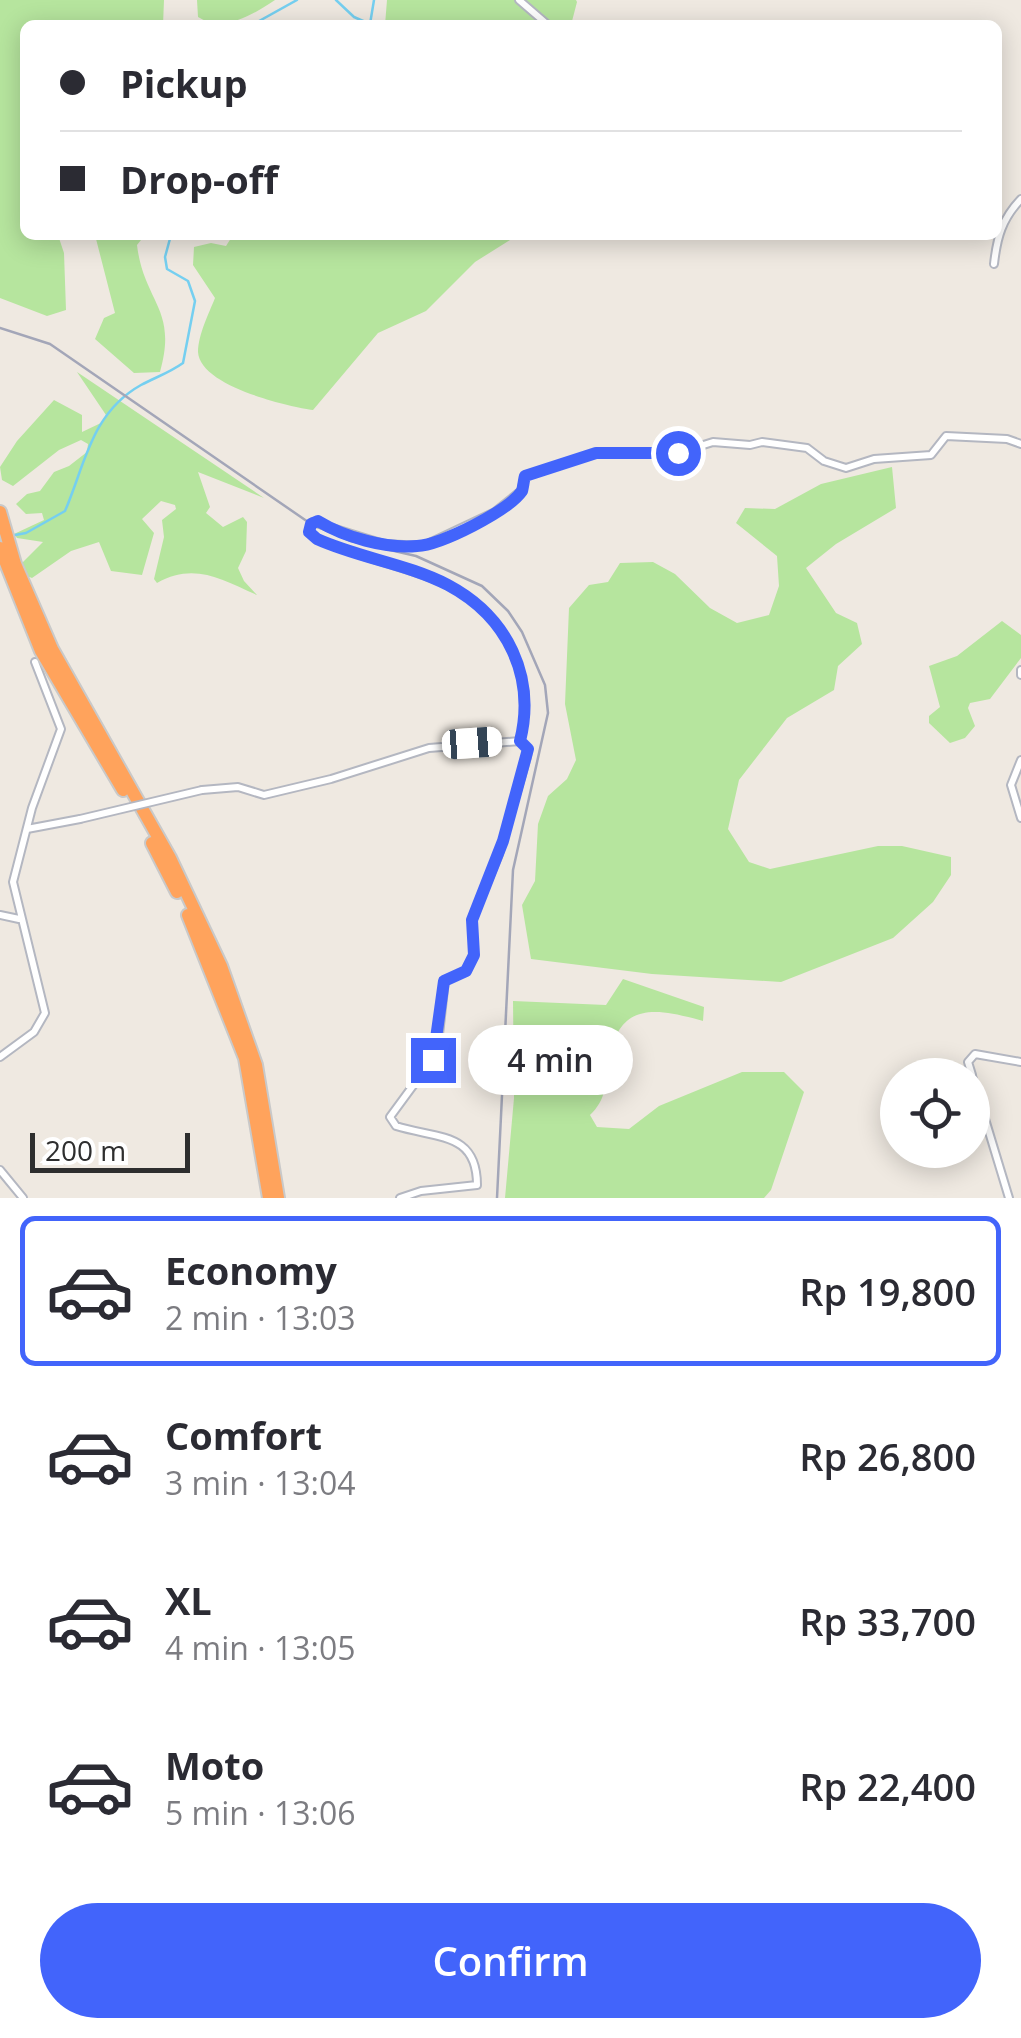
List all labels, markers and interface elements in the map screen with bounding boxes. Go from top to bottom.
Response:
text: Pickup [120,57,248,109]
text: Drop-off [120,153,278,205]
route start [656,431,701,476]
car [441,726,503,760]
callout: 4 min [468,1025,633,1095]
route end [411,1038,456,1083]
text: 4 min [507,1038,594,1081]
map controls [880,1058,990,1168]
button: locate [880,1058,990,1168]
scale bar [30,1128,190,1172]
text: 200 m [45,1131,126,1169]
text: Economy [165,1244,337,1296]
icon: car [45,1246,135,1336]
text: Rp 19,800 [799,1265,976,1317]
text: 2 min · 13:03 [165,1296,356,1339]
text: Comfort [165,1409,322,1461]
icon: car [45,1411,135,1501]
text: Rp 26,800 [799,1430,976,1482]
text: 3 min · 13:04 [165,1461,356,1504]
text: XL [165,1574,212,1626]
icon: car [45,1576,135,1666]
text: Rp 33,700 [799,1595,976,1647]
text: 4 min · 13:05 [165,1626,356,1669]
text: Moto [165,1739,264,1791]
icon: car [45,1741,135,1831]
text: Rp 22,400 [799,1760,976,1812]
text: 5 min · 13:06 [165,1791,356,1834]
button: Confirm [40,1903,981,2018]

